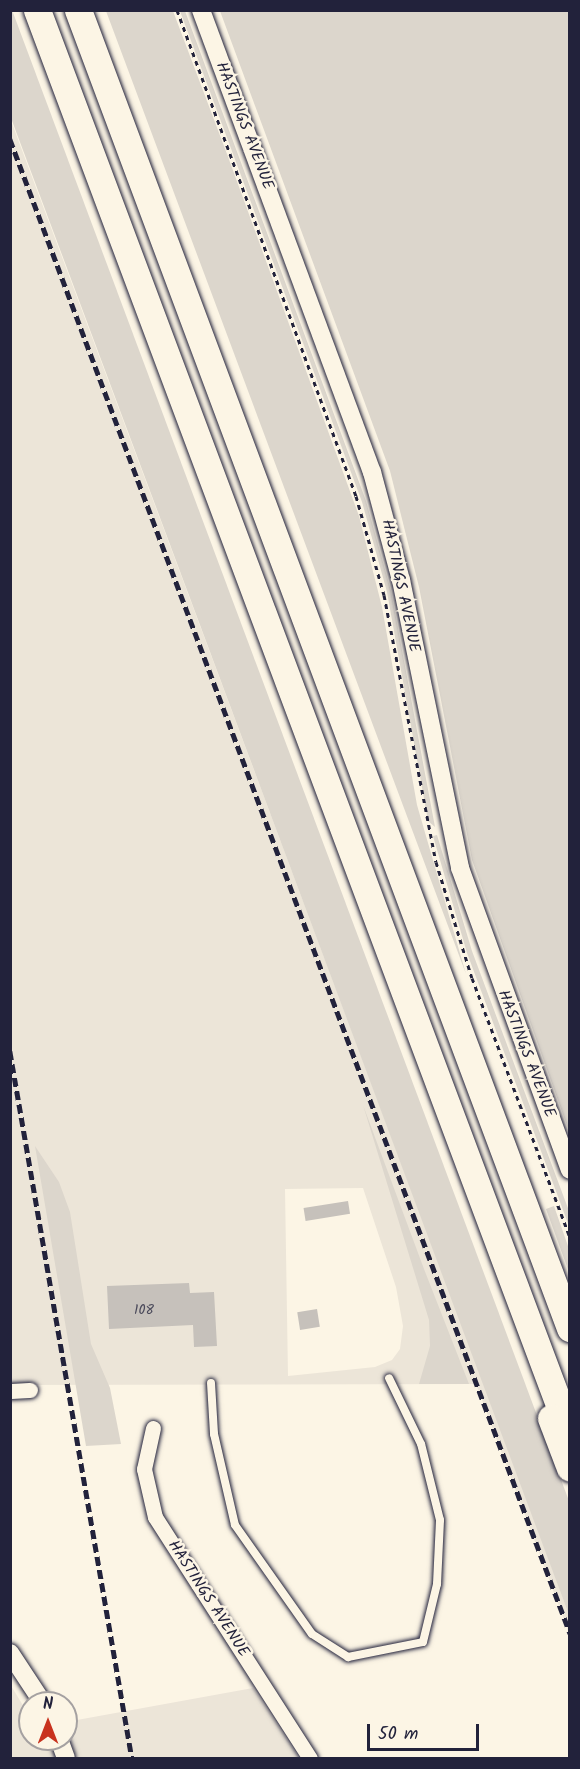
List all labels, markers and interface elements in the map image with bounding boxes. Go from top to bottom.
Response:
street label: HASTINGS AVENUE [211,59,277,193]
street label: HASTINGS AVENUE [377,518,423,654]
street label: HASTINGS AVENUE [493,987,559,1121]
house number: 108 [134,1302,154,1318]
street label: HASTINGS AVENUE [163,1537,253,1661]
north arrow [18,1691,78,1751]
text: N [43,1692,53,1717]
scale bar [370,1712,482,1750]
text: 50 m [378,1720,418,1749]

